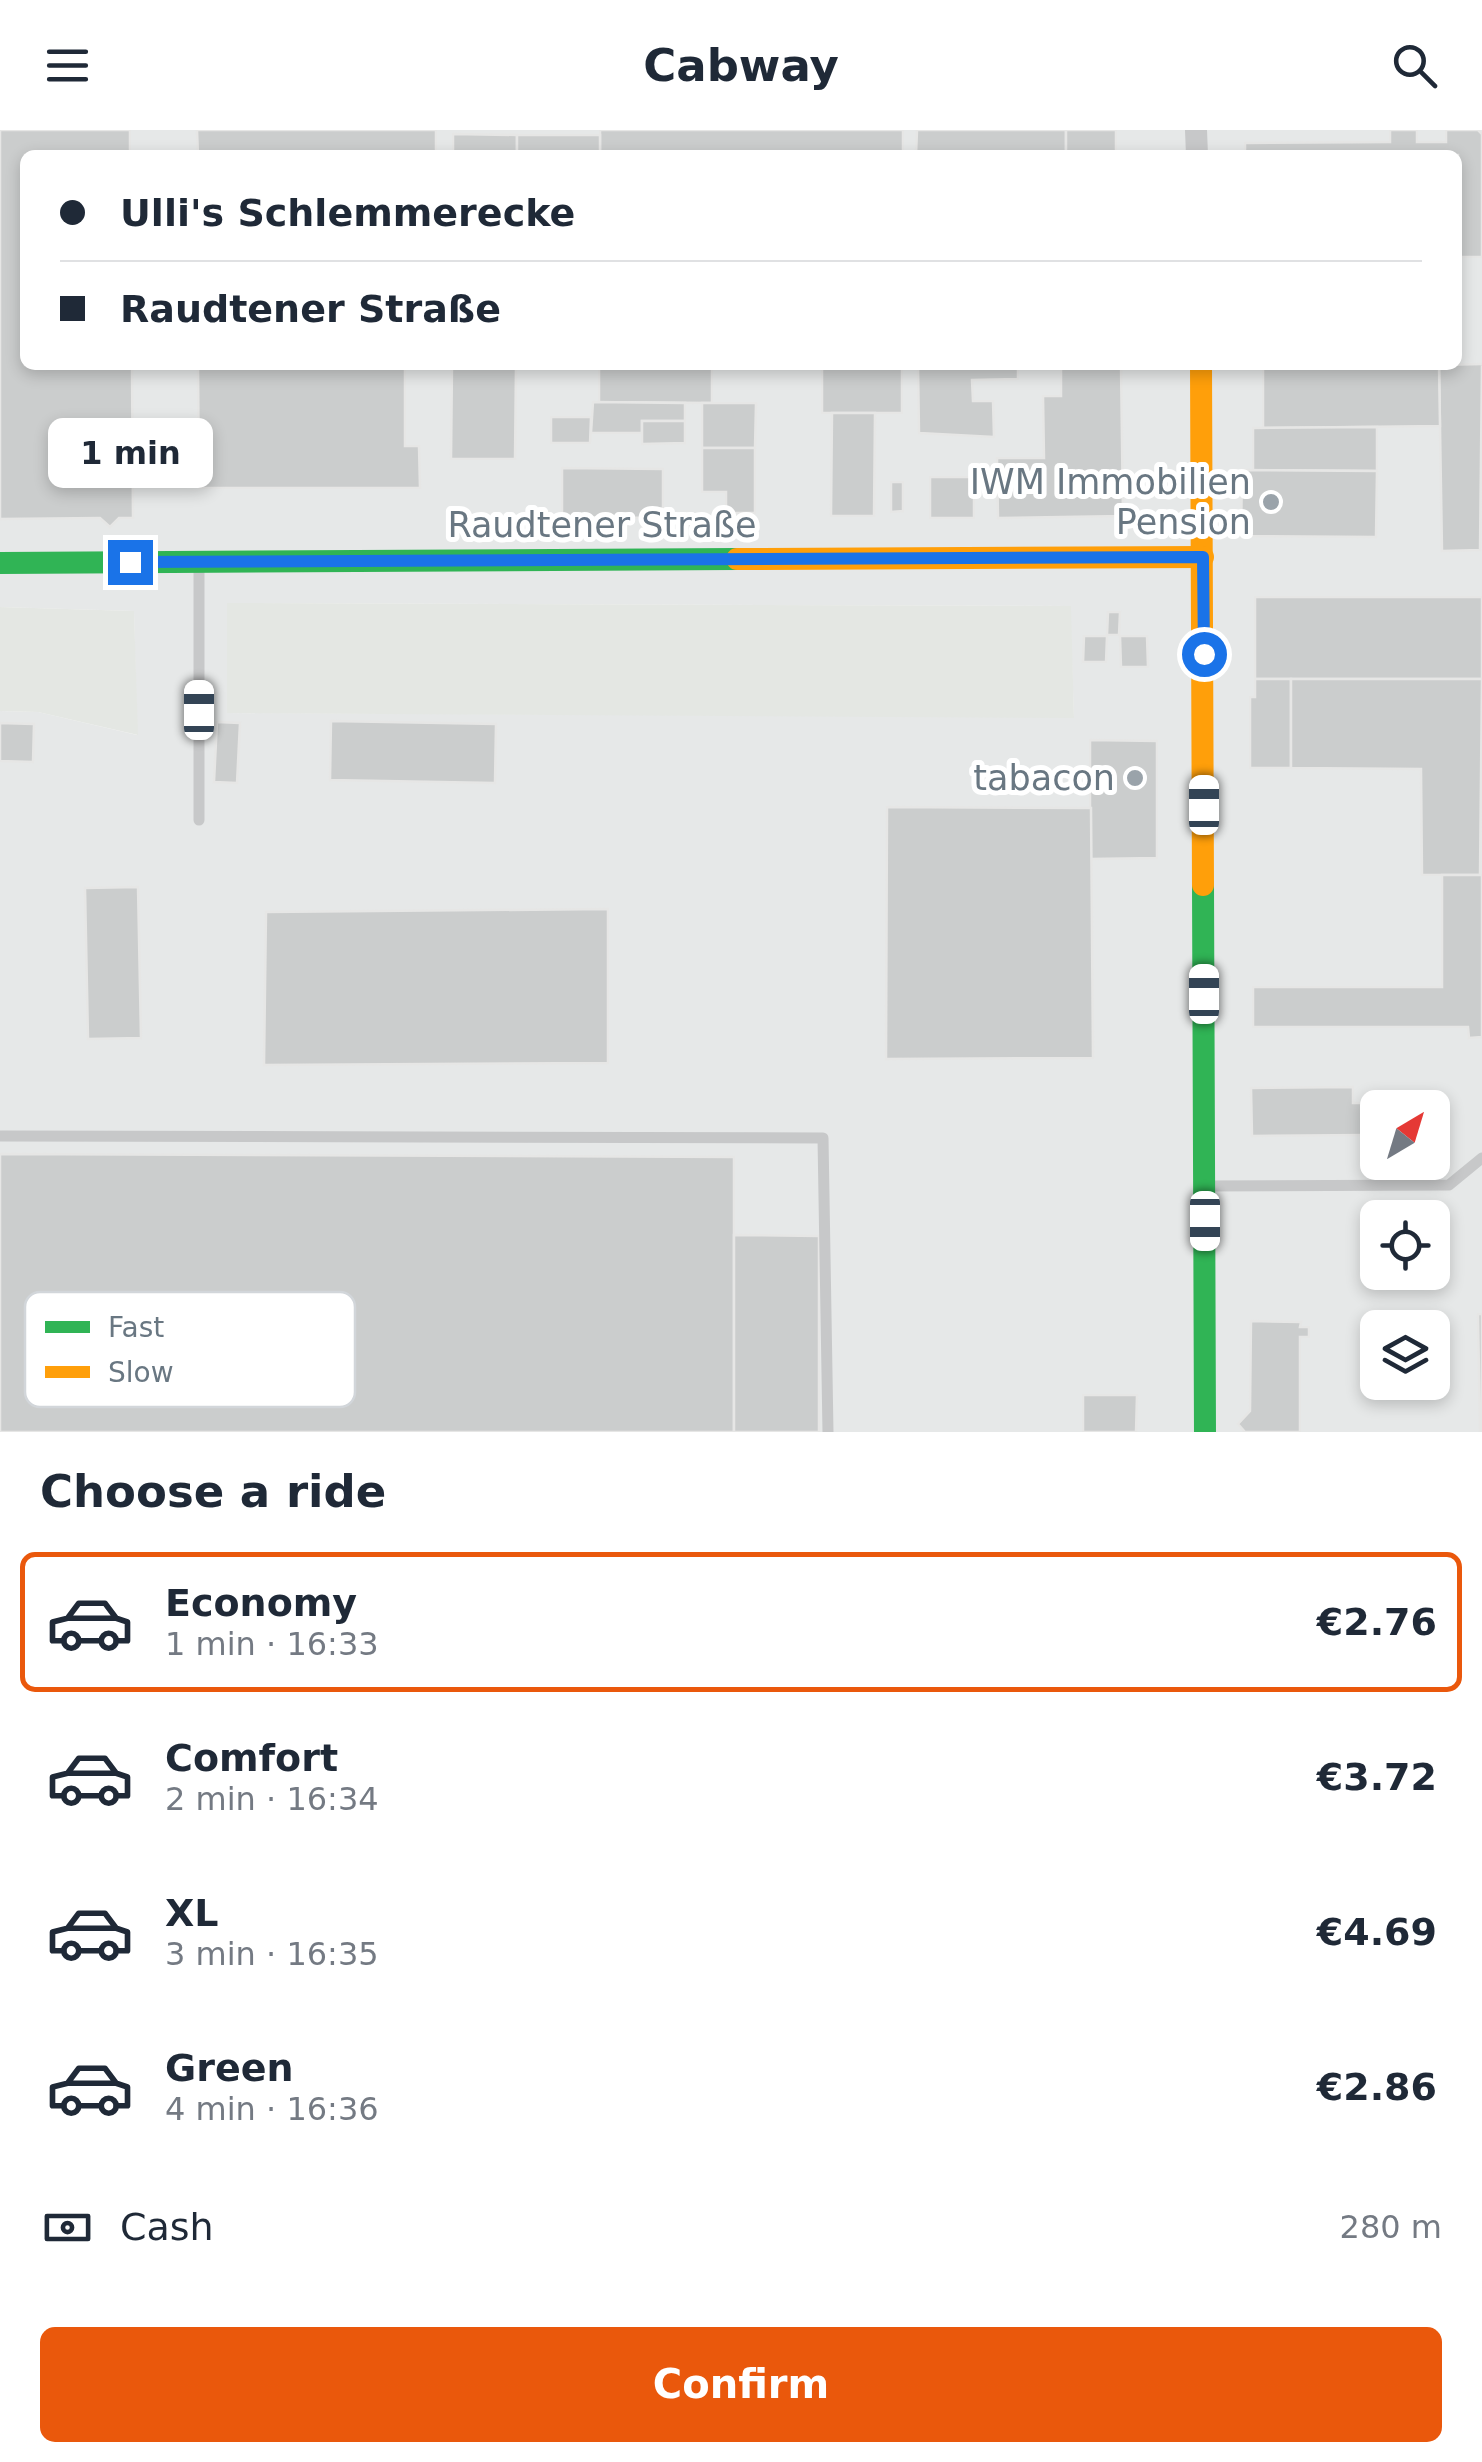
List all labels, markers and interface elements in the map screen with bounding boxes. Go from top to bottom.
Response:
icon: menu [40,38,95,93]
icon: search [1387,38,1442,93]
text: Cabway [643,39,839,92]
text: Ulli's Schlemmerecke [120,191,575,235]
text: Raudtener Straße [120,287,501,331]
callout: 1 min [48,417,212,487]
text: 1 min [80,434,181,472]
place label: IWM Immobilien Pension [970,462,1251,542]
marker: IWM Immobilien Pension [1260,491,1282,513]
street label: Raudtener Straße [447,505,757,545]
route end [108,540,153,585]
route start [1182,632,1227,677]
car [184,680,214,740]
place label: tabacon [973,758,1115,798]
marker: tabacon [1124,767,1146,789]
car [1189,775,1219,835]
car [1189,964,1219,1024]
north arrow [1360,1090,1450,1180]
map controls [1360,1090,1450,1400]
car [1190,1191,1220,1251]
button: locate [1360,1200,1450,1290]
legend [25,1292,355,1407]
button: layers [1360,1310,1450,1400]
text: Fast [108,1311,164,1344]
text: Slow [108,1356,174,1389]
text: Choose a ride [40,1465,386,1518]
icon: car [45,1577,135,1667]
text: Economy [165,1581,357,1625]
text: €2.76 [1317,1600,1437,1644]
text: 1 min · 16:33 [165,1625,379,1663]
icon: car [45,1732,135,1822]
text: Comfort [165,1736,338,1780]
text: €3.72 [1317,1755,1437,1799]
text: 2 min · 16:34 [165,1780,379,1818]
icon: car [45,1887,135,1977]
text: XL [165,1891,219,1935]
text: €4.69 [1317,1910,1437,1954]
text: 3 min · 16:35 [165,1935,379,1973]
icon: car [45,2042,135,2132]
text: Green [165,2046,294,2090]
text: €2.86 [1317,2065,1437,2109]
text: 4 min · 16:36 [165,2090,379,2128]
icon: cash [40,2200,95,2255]
text: Cash [120,2205,214,2249]
text: 280 m [1340,2208,1442,2246]
button: Confirm [40,2327,1442,2442]

